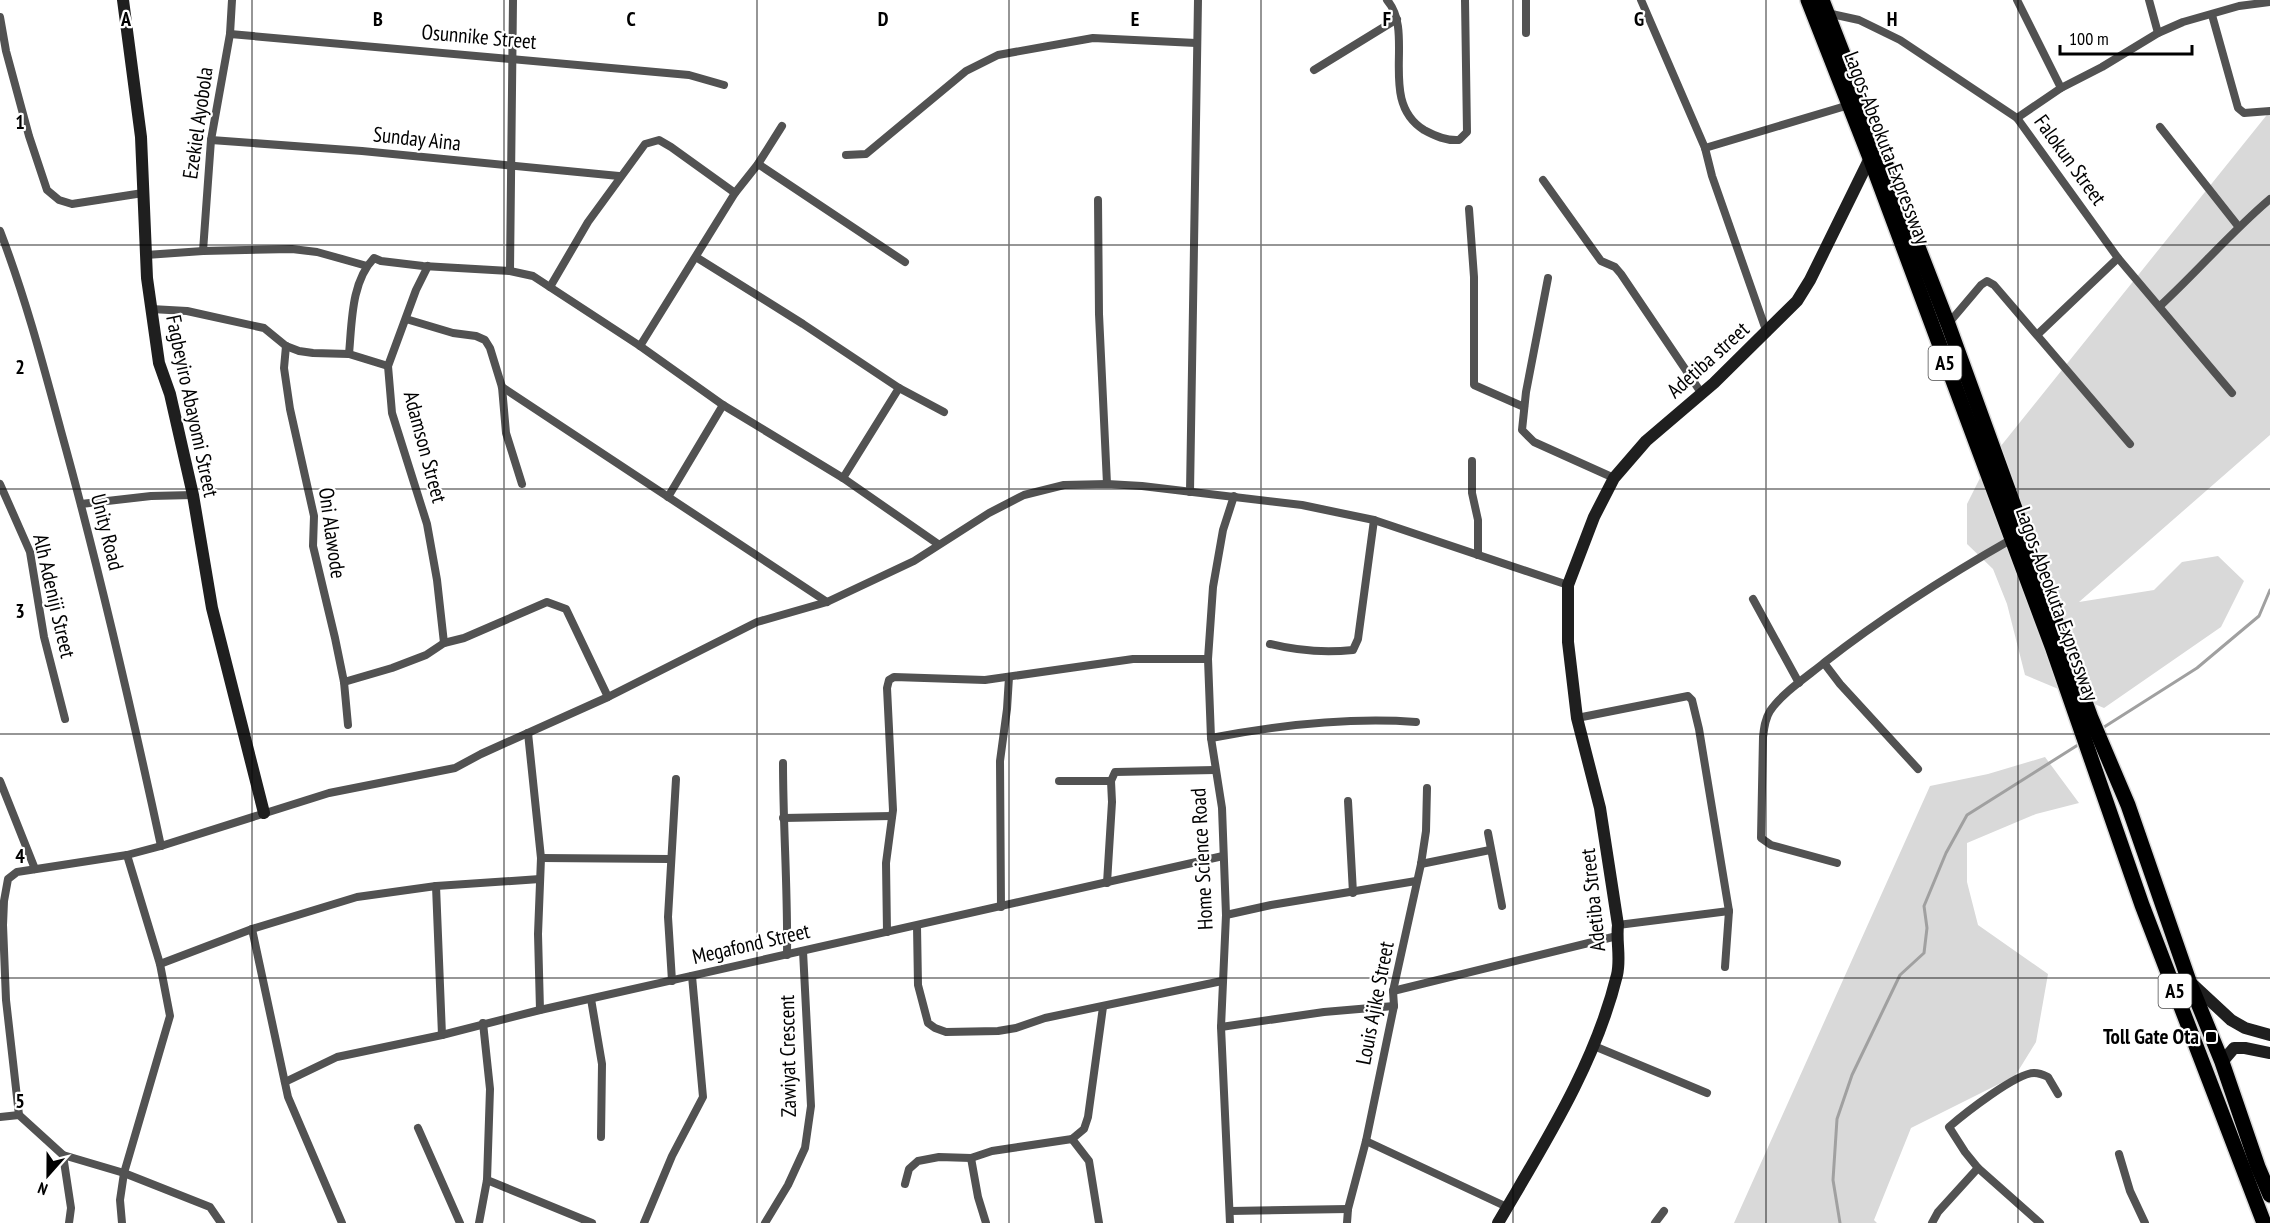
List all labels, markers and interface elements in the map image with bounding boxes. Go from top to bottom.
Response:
text: A [120,6,132,32]
text: B [373,6,383,32]
text: C [626,6,636,32]
text: D [878,6,889,32]
text: E [1131,6,1139,32]
text: F [1383,6,1391,32]
text: G [1634,6,1644,32]
text: H [1887,6,1897,32]
street label: Osunnike Street [420,18,538,55]
scale bar [2060,18,2192,56]
text: 100 m [2069,27,2109,50]
street label: Lagos-Abeokuta Expressway [1838,47,1937,248]
street label: Ezekiel Ayobola [176,65,219,181]
text: 1 [15,109,25,135]
street label: Falokun Street [2028,109,2112,210]
street label: Sunday Aina [372,120,462,157]
street label: Fagbeyiro Abayomi Street [160,312,225,500]
street label: Adetiba street [1661,315,1755,404]
road number: A5 [1928,346,1962,380]
text: 2 [15,354,25,380]
street label: Adamson Street [398,388,453,506]
street label: Oni Alawode [313,486,352,580]
street label: Unity Road [85,491,130,573]
street label: Lagos-Abeokuta Expressway [2010,503,2105,705]
street label: Alh Adeniji Street [27,531,82,661]
text: 3 [15,598,25,624]
street label: Home Science Road [1184,787,1219,931]
text: 4 [15,843,25,869]
street label: Adetiba Street [1574,847,1611,953]
street label: Megafond Street [689,917,813,970]
street label: Louis Ajike Street [1349,939,1400,1067]
road number: A5 [2158,974,2192,1008]
street label: Zawiyat Crescent [773,994,802,1117]
place label: Toll Gate Ota [2103,1023,2199,1050]
marker: Toll Gate Ota [2204,1030,2218,1044]
text: 5 [15,1088,25,1114]
north arrow [18,1145,78,1205]
text: N [35,1178,50,1200]

